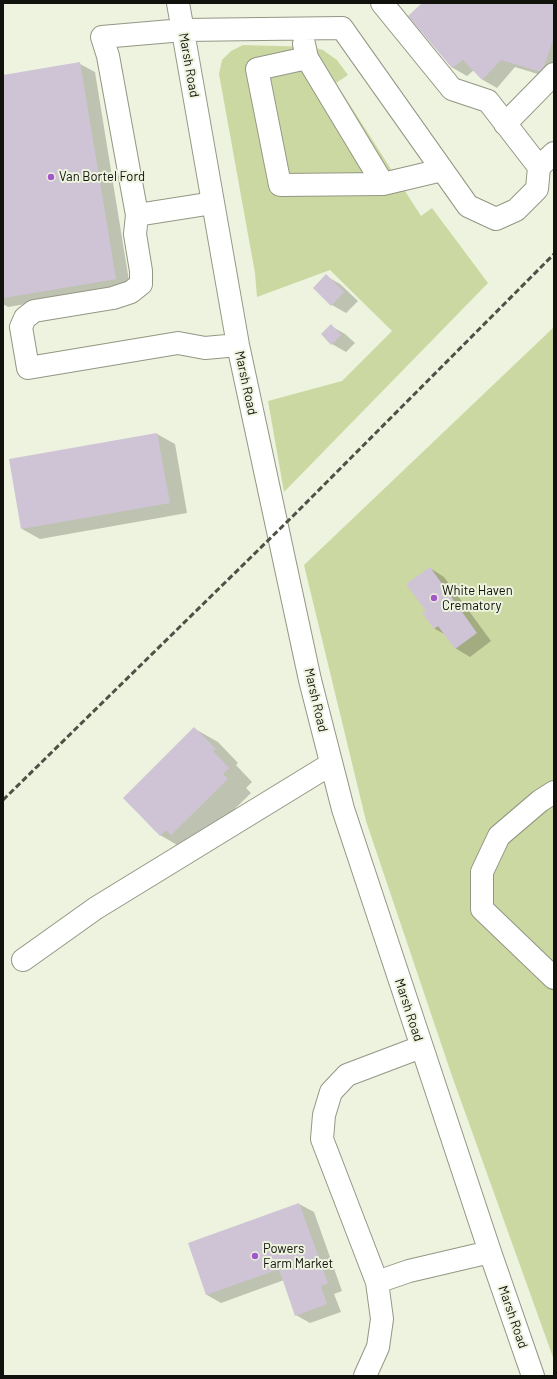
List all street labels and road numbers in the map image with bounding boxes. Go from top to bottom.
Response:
street label: Marsh Road [176,32,202,98]
street label: Marsh Road [232,349,260,417]
street label: Marsh Road [301,666,331,734]
street label: Marsh Road [392,977,426,1043]
street label: Marsh Road [495,1284,531,1350]

